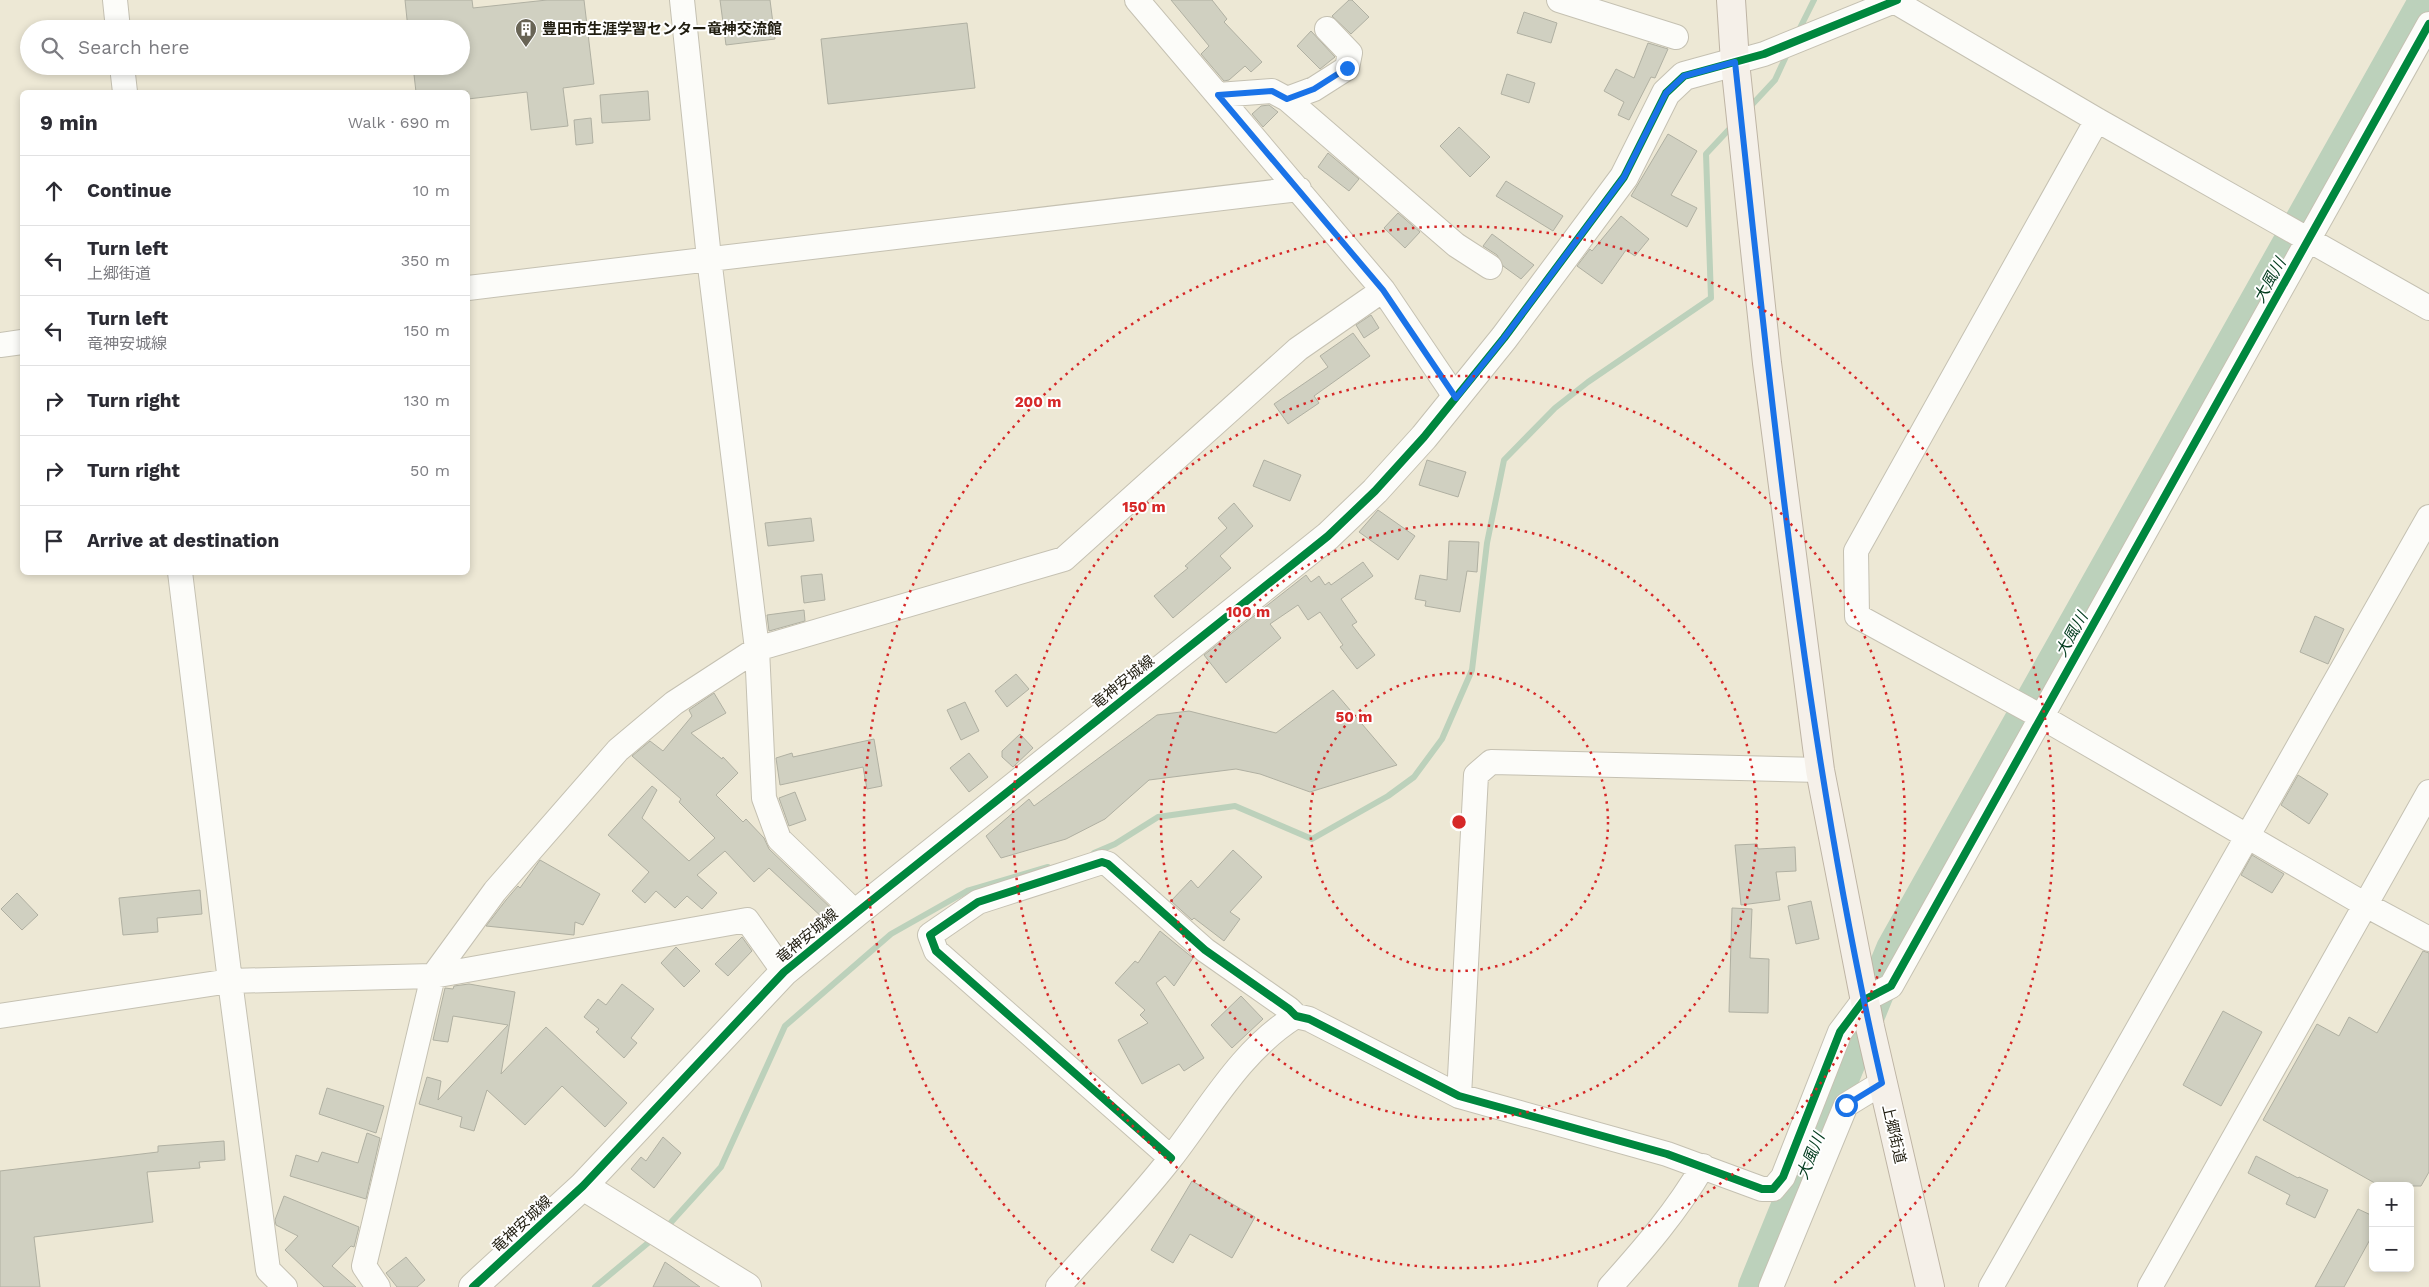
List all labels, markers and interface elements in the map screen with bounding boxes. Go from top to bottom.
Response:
building icon: 豊田市生涯学習センター竜神交流館 [514,17,538,48]
search box [20,20,470,75]
place label: 豊田市生涯学習センター竜神交流館 [542,20,782,38]
icon: search [38,34,66,62]
text: Search here [78,36,189,59]
route end [1336,57,1359,80]
text: 9 min [40,110,98,135]
text: Walk · 690 m [348,113,450,132]
icon: ahead [40,177,68,205]
text: Continue [87,179,171,202]
text: 10 m [413,181,450,200]
text: Turn left [87,237,168,260]
icon: left [40,247,68,275]
text: 350 m [401,251,450,270]
water label: 大風川 [2249,253,2290,306]
text: 上郷街道 [87,264,151,283]
text: Turn left [87,307,168,330]
icon: left [40,317,68,345]
text: 150 m [404,321,450,340]
text: 竜神安城線 [87,334,167,353]
icon: right [40,387,68,415]
text: Turn right [87,389,180,412]
text: 130 m [404,391,450,410]
text: 200 m [1015,393,1061,411]
icon: right [40,457,68,485]
text: Turn right [87,459,180,482]
text: 50 m [410,461,450,480]
text: 150 m [1122,498,1166,516]
icon: arrive [40,527,68,555]
text: Arrive at destination [87,529,279,552]
text: 100 m [1226,603,1270,621]
water label: 大風川 [2051,607,2092,660]
street label: 竜神安城線 [1088,651,1158,713]
text: 50 m [1336,708,1372,726]
centre of rings [1450,813,1468,831]
street label: 竜神安城線 [772,905,842,967]
route start [1835,1094,1858,1117]
street label: 上郷街道 [1878,1103,1910,1165]
water label: 大風川 [1793,1129,1829,1182]
map controls [2369,1182,2414,1272]
button: + [2369,1182,2414,1227]
street label: 竜神安城線 [488,1192,556,1256]
button: − [2369,1227,2414,1272]

